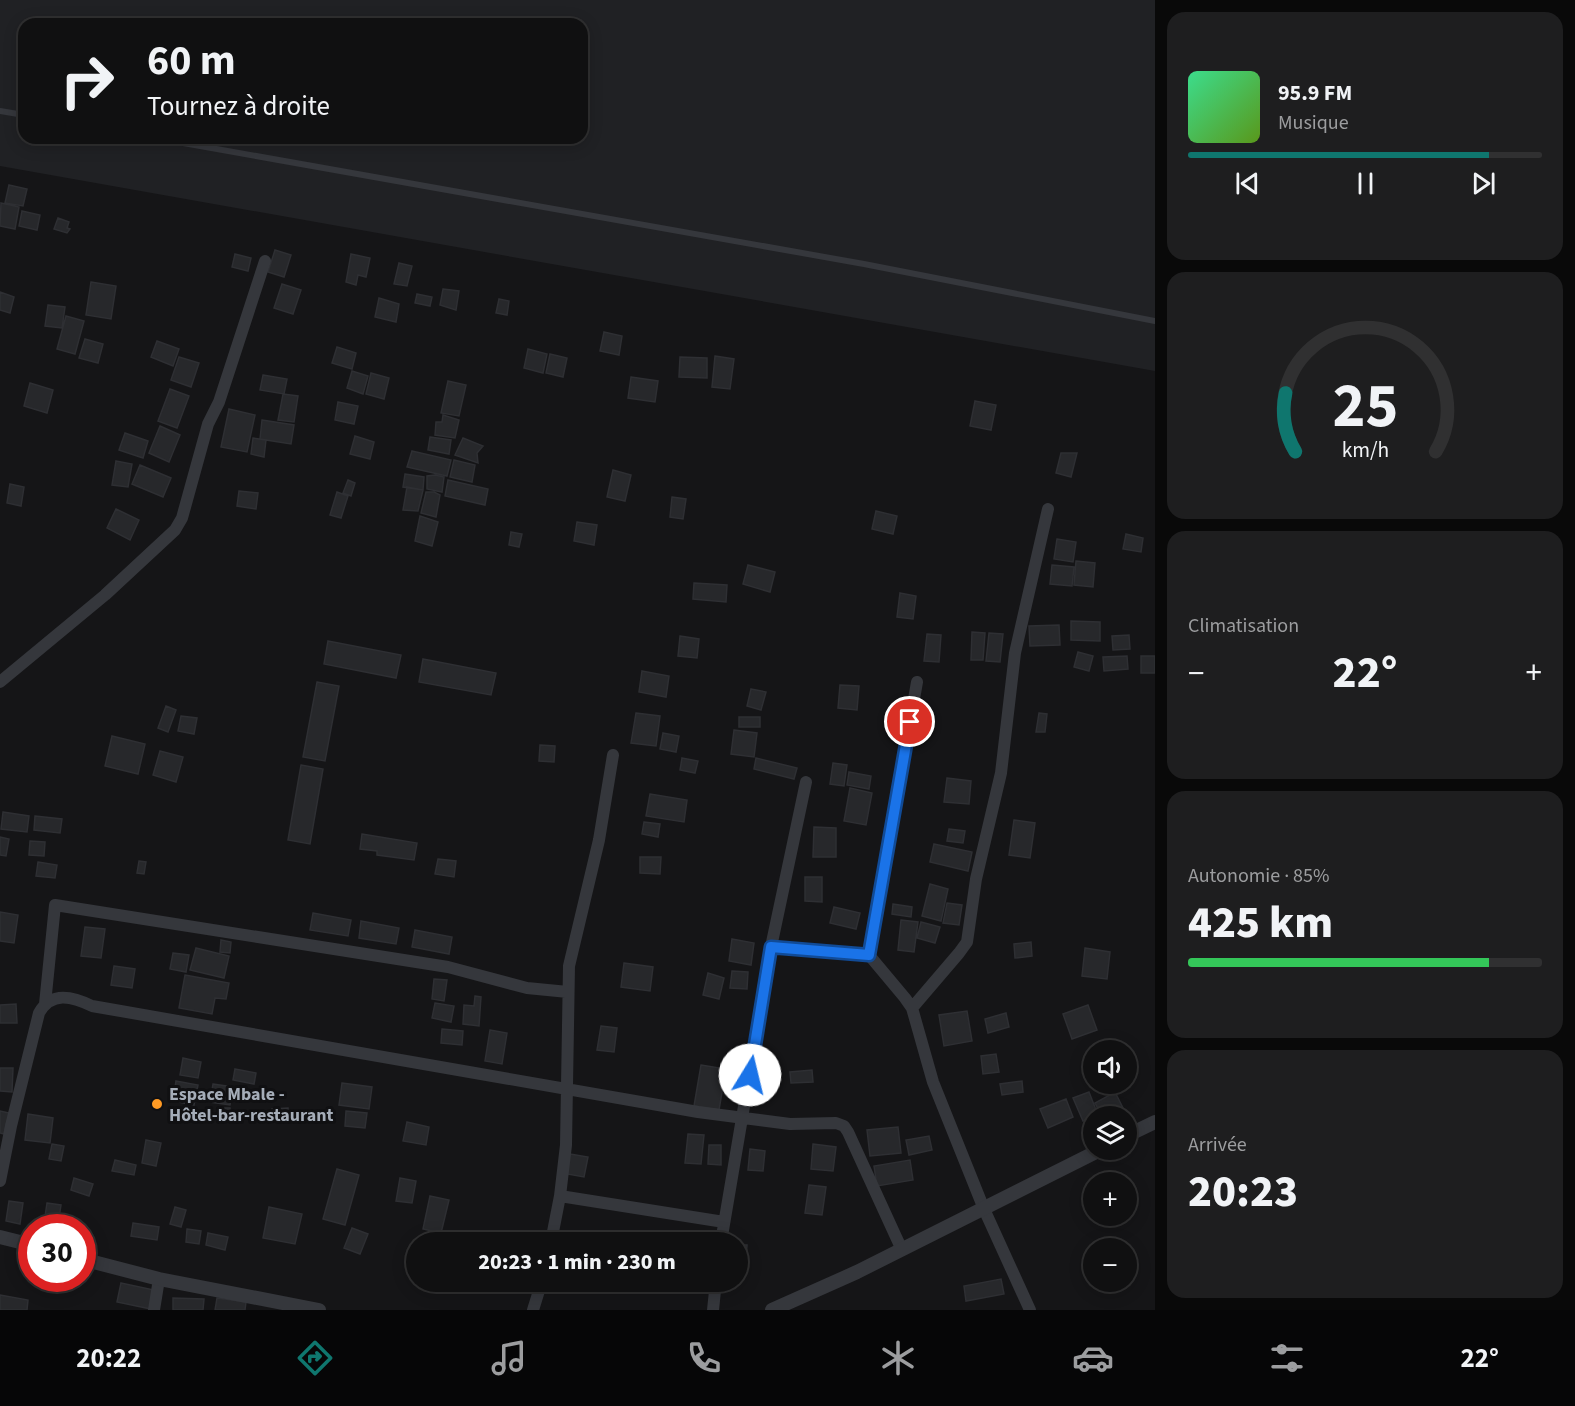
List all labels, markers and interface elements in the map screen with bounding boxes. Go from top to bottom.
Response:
text: 60 m [147,31,236,91]
icon: right [48,42,126,120]
text: 95.9 FM [1278,77,1352,109]
text: Tournez à droite [147,87,330,126]
text: Musique [1278,109,1349,137]
icon: previous [1231,167,1264,200]
icon: pause [1349,167,1382,200]
icon: next [1467,167,1500,200]
text: 25 [1332,363,1398,452]
text: km/h [1341,436,1389,467]
text: Climatisation [1188,612,1299,640]
text: 22° [1333,641,1397,705]
text: − [1188,650,1204,697]
text: + [1526,650,1542,697]
pin [884,696,935,747]
icon: arrive [893,705,926,738]
text: Autonomie · 85% [1188,862,1329,890]
text: 425 km [1188,891,1333,955]
map controls [1083,1040,1137,1292]
button: sound [1083,1040,1137,1094]
position arrow [718,1043,782,1107]
place label: Espace Mbale - Hôtel-bar-restaurant [169,1082,333,1128]
marker: Espace Mbale - Hôtel-bar-restaurant [150,1097,164,1111]
button: layers [1083,1106,1137,1160]
text: Arrivée [1188,1131,1247,1159]
text: 20:23 [1188,1160,1298,1224]
button: + [1083,1172,1137,1226]
speed limit sign: 30 [18,1214,96,1292]
button: − [1083,1238,1137,1292]
text: 20:23 · 1 min · 230 m [478,1246,676,1278]
icon: directions [294,1337,336,1379]
icon: music [488,1337,530,1379]
icon: phone [683,1337,725,1379]
icon: climate [877,1337,919,1379]
icon: car [1072,1337,1114,1379]
icon: filters [1266,1337,1308,1379]
text: 20:22 [76,1339,141,1378]
text: 22° [1460,1339,1499,1378]

